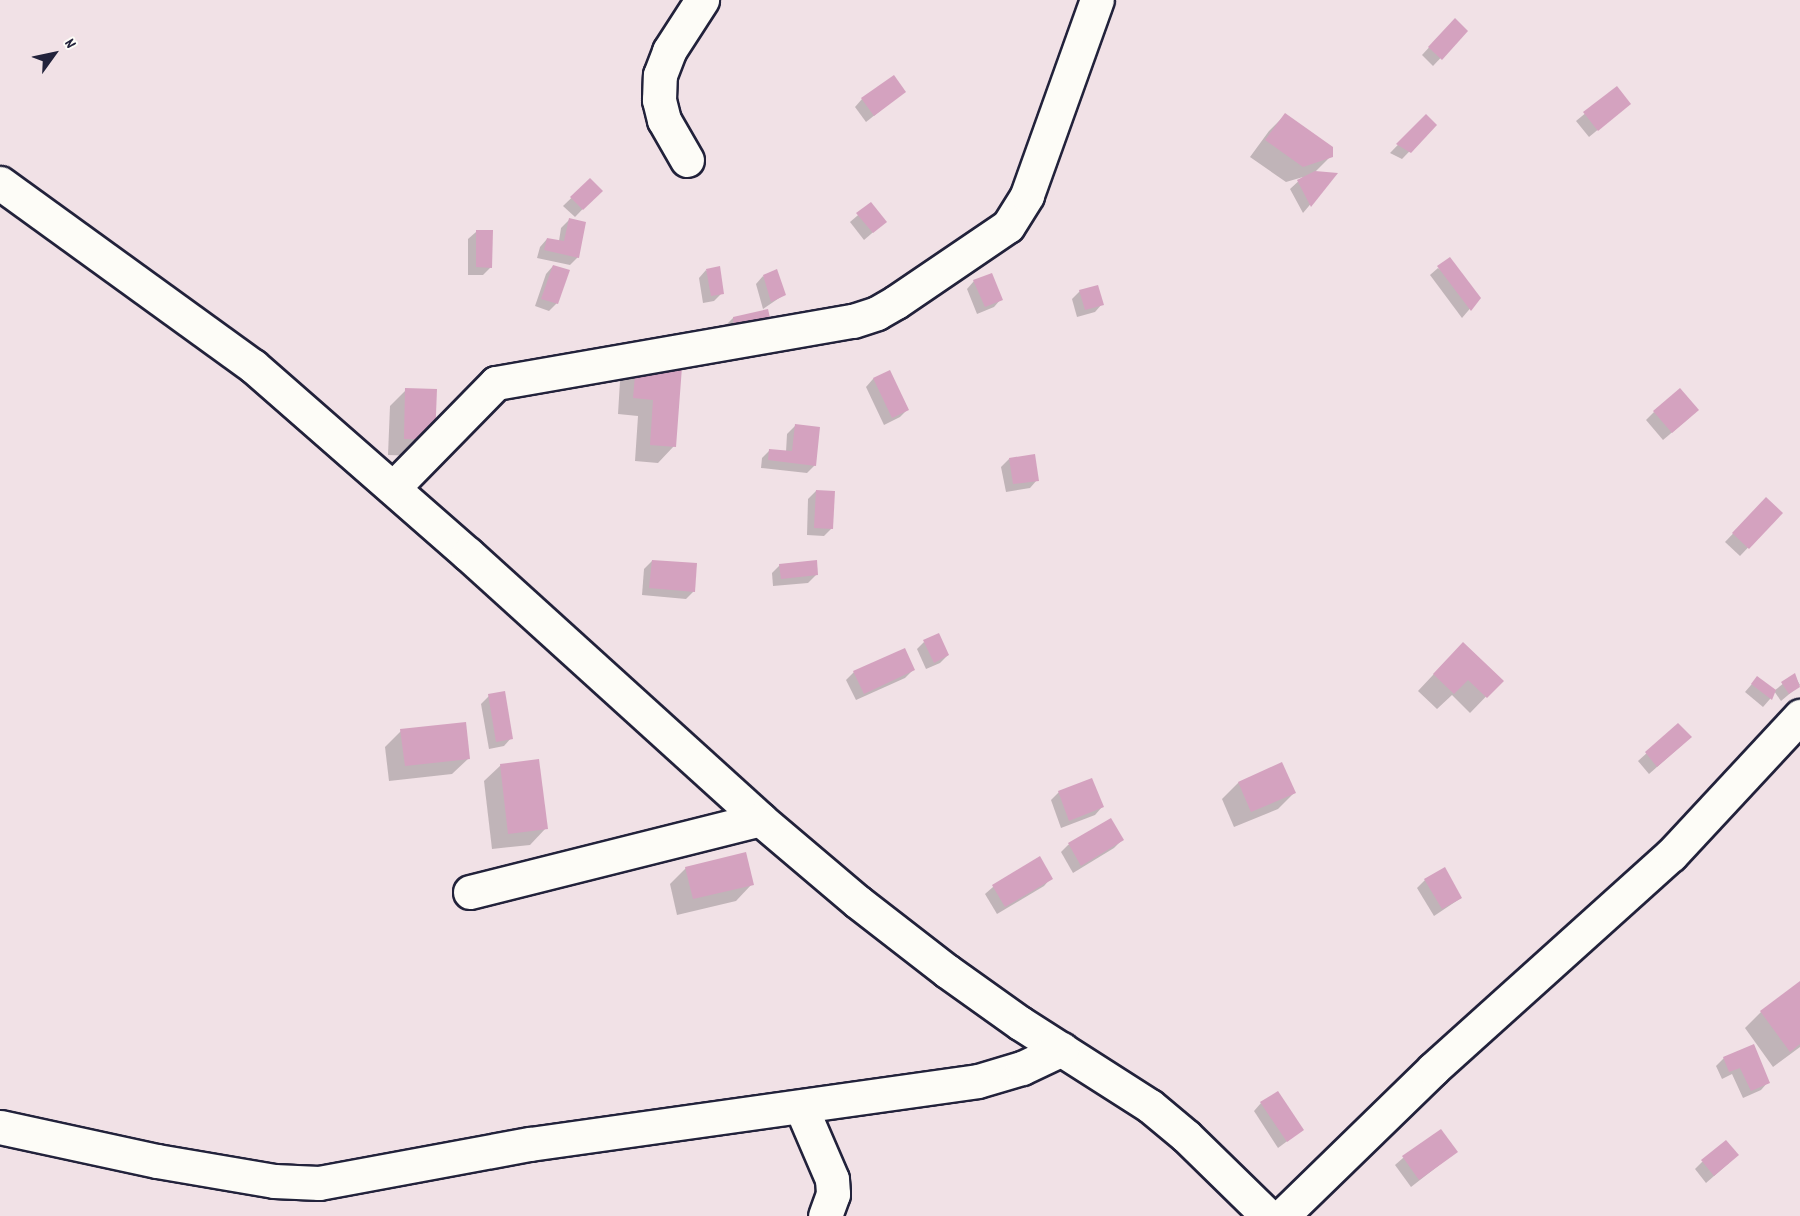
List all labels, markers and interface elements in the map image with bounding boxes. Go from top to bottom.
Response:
north arrow [24,24,84,84]
text: N [58,34,81,54]

